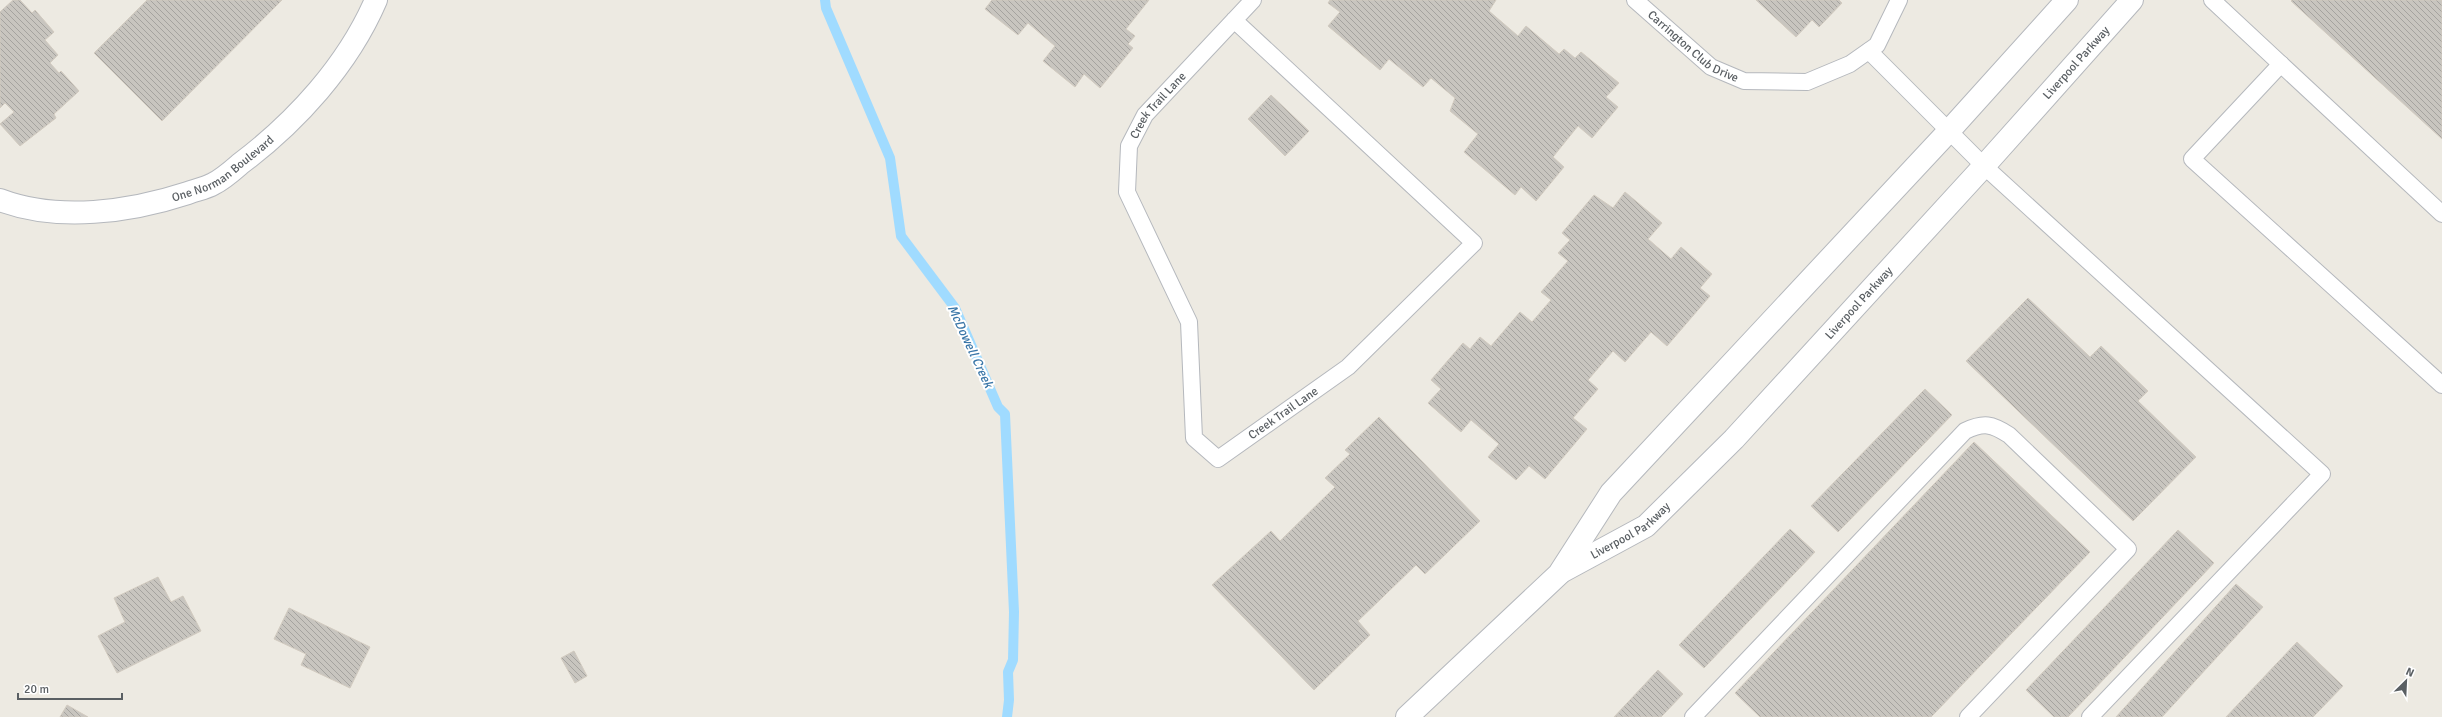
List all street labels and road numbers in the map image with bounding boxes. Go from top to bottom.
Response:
street label: Carrington Club Drive [1644,8,1741,86]
street label: Liverpool Parkway [2040,23,2113,103]
street label: Creek Trail Lane [1127,69,1190,142]
street label: One Norman Boulevard [170,133,277,206]
street label: Liverpool Parkway [1822,263,1896,343]
street label: Creek Trail Lane [1245,384,1321,443]
street label: Liverpool Parkway [1588,499,1674,563]

